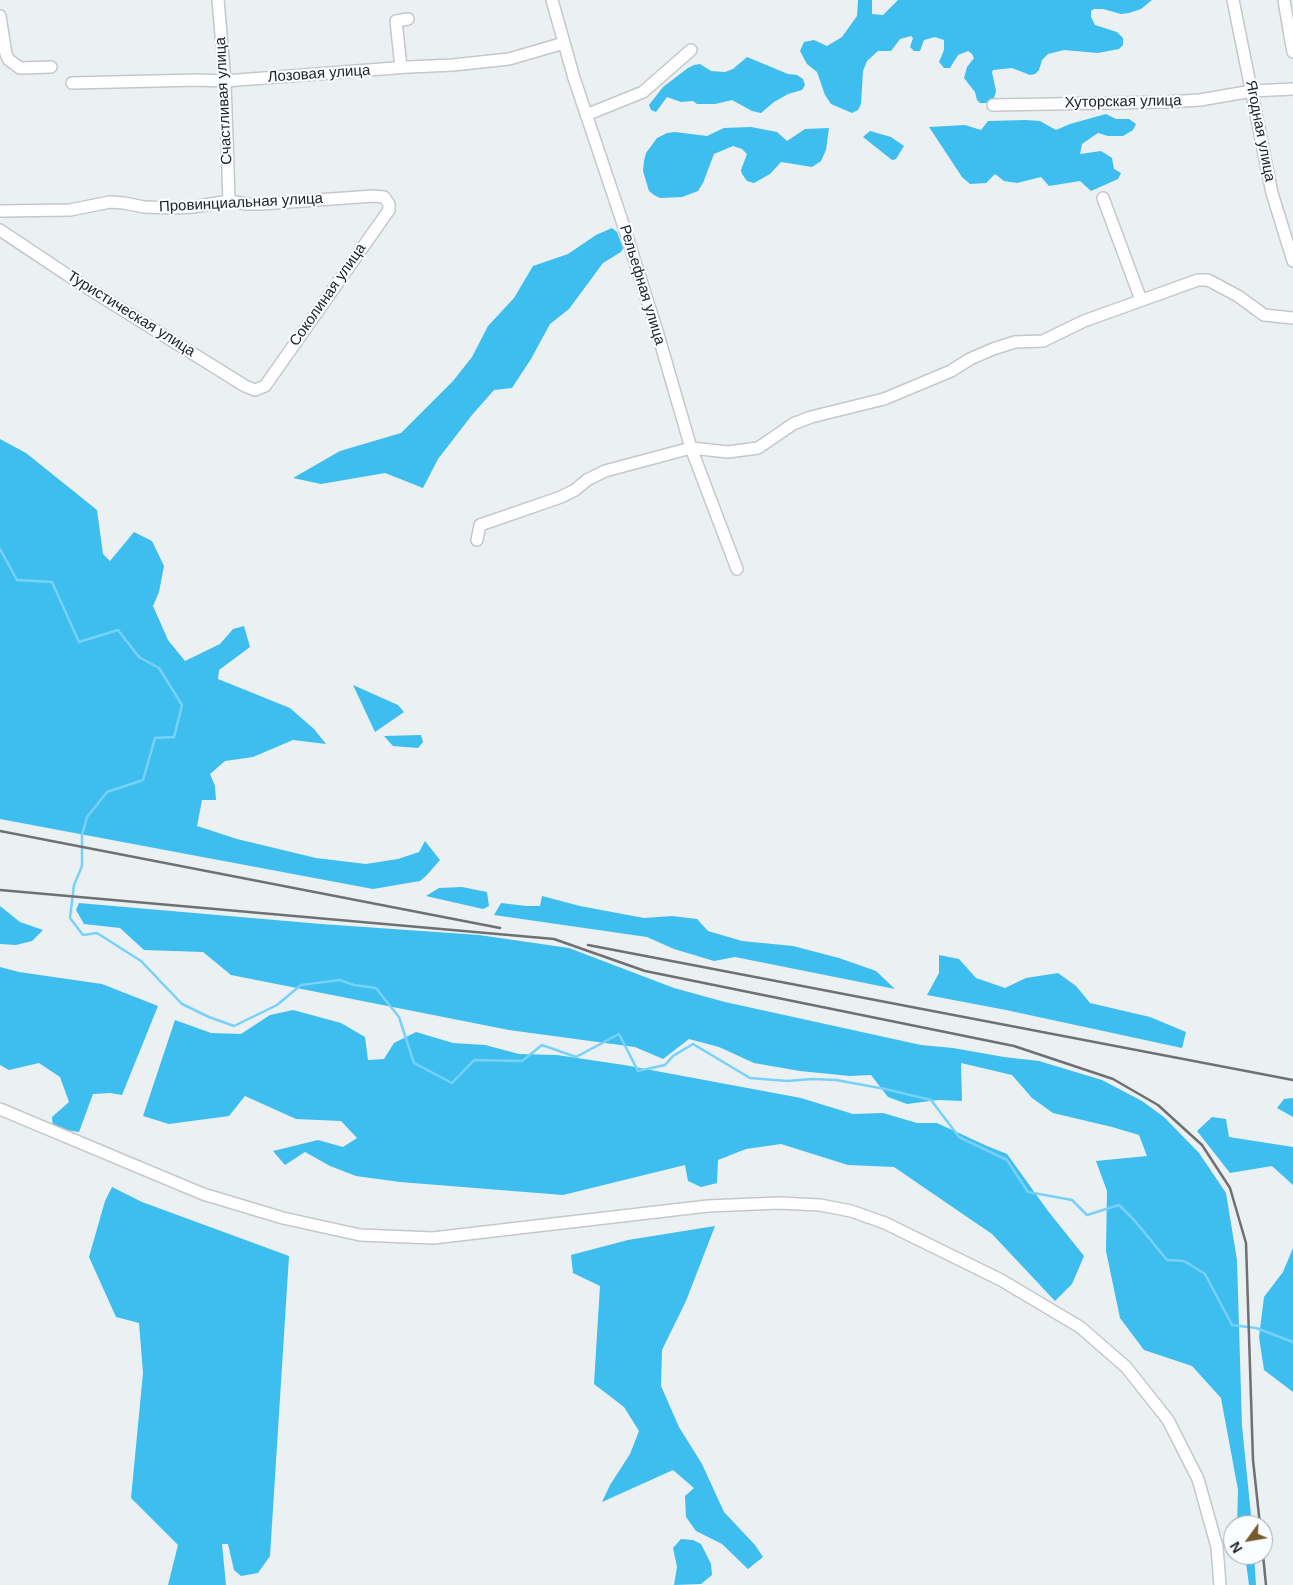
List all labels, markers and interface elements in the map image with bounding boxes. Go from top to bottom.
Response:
street label: Счастливая улица [212,37,236,165]
street label: Лозовая улица [267,61,371,87]
street label: Ягодная улица [1241,79,1279,183]
street label: Хуторская улица [1064,92,1182,112]
street label: Провинциальная улица [159,190,323,216]
street label: Рельефная улица [615,223,669,347]
street label: Соколиная улица [286,240,370,350]
street label: Туристическая улица [64,267,198,361]
north arrow [1223,1515,1273,1565]
text: N [1227,1539,1246,1556]

